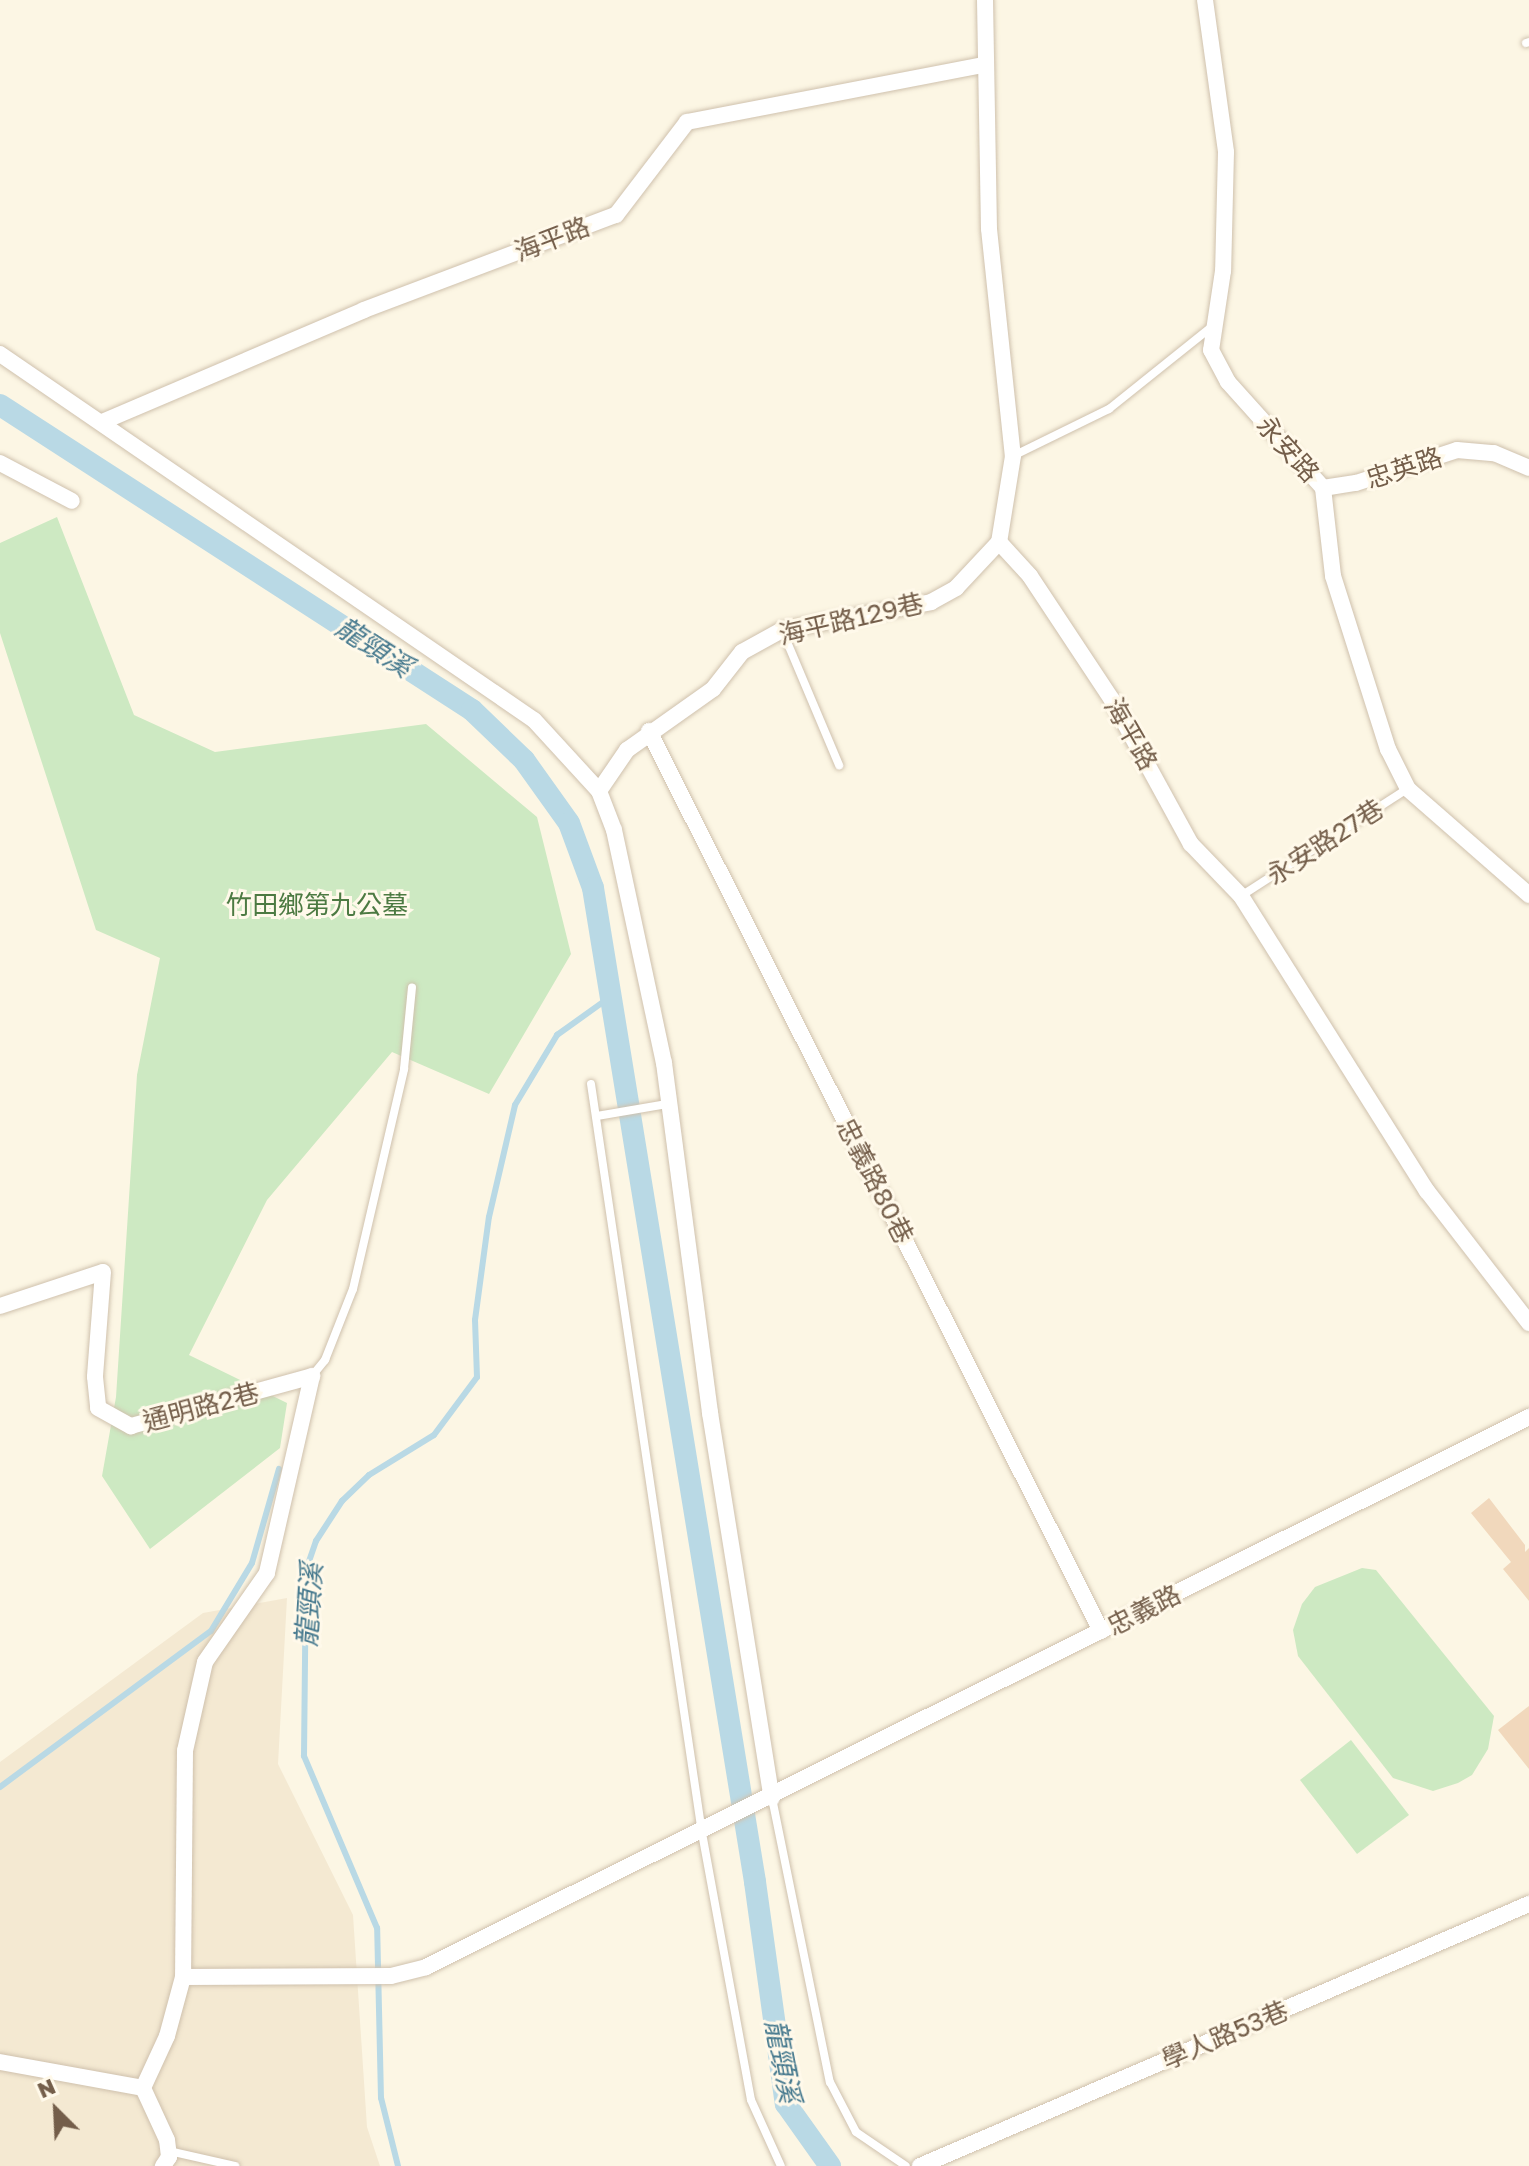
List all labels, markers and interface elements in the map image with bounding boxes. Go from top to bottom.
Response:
street label: 海平路 [510,210,594,268]
street label: 永安路 [1250,410,1326,488]
street label: 忠英路 [1362,441,1446,495]
street label: 海平路129巷 [776,587,926,651]
water label: 龍頸溪 [330,610,418,684]
street label: 海平路 [1098,692,1164,776]
street label: 永安路27巷 [1261,793,1389,891]
park label: 竹田鄉第九公墓 [226,889,408,921]
street label: 忠義路80巷 [830,1113,920,1249]
street label: 通明路2巷 [139,1377,263,1437]
water label: 龍頸溪 [289,1562,329,1648]
street label: 忠義路 [1102,1578,1186,1642]
street label: 學人路53巷 [1157,1994,1293,2076]
water label: 龍頸溪 [758,2017,808,2105]
north arrow [16,2070,96,2150]
text: N [33,2072,59,2103]

